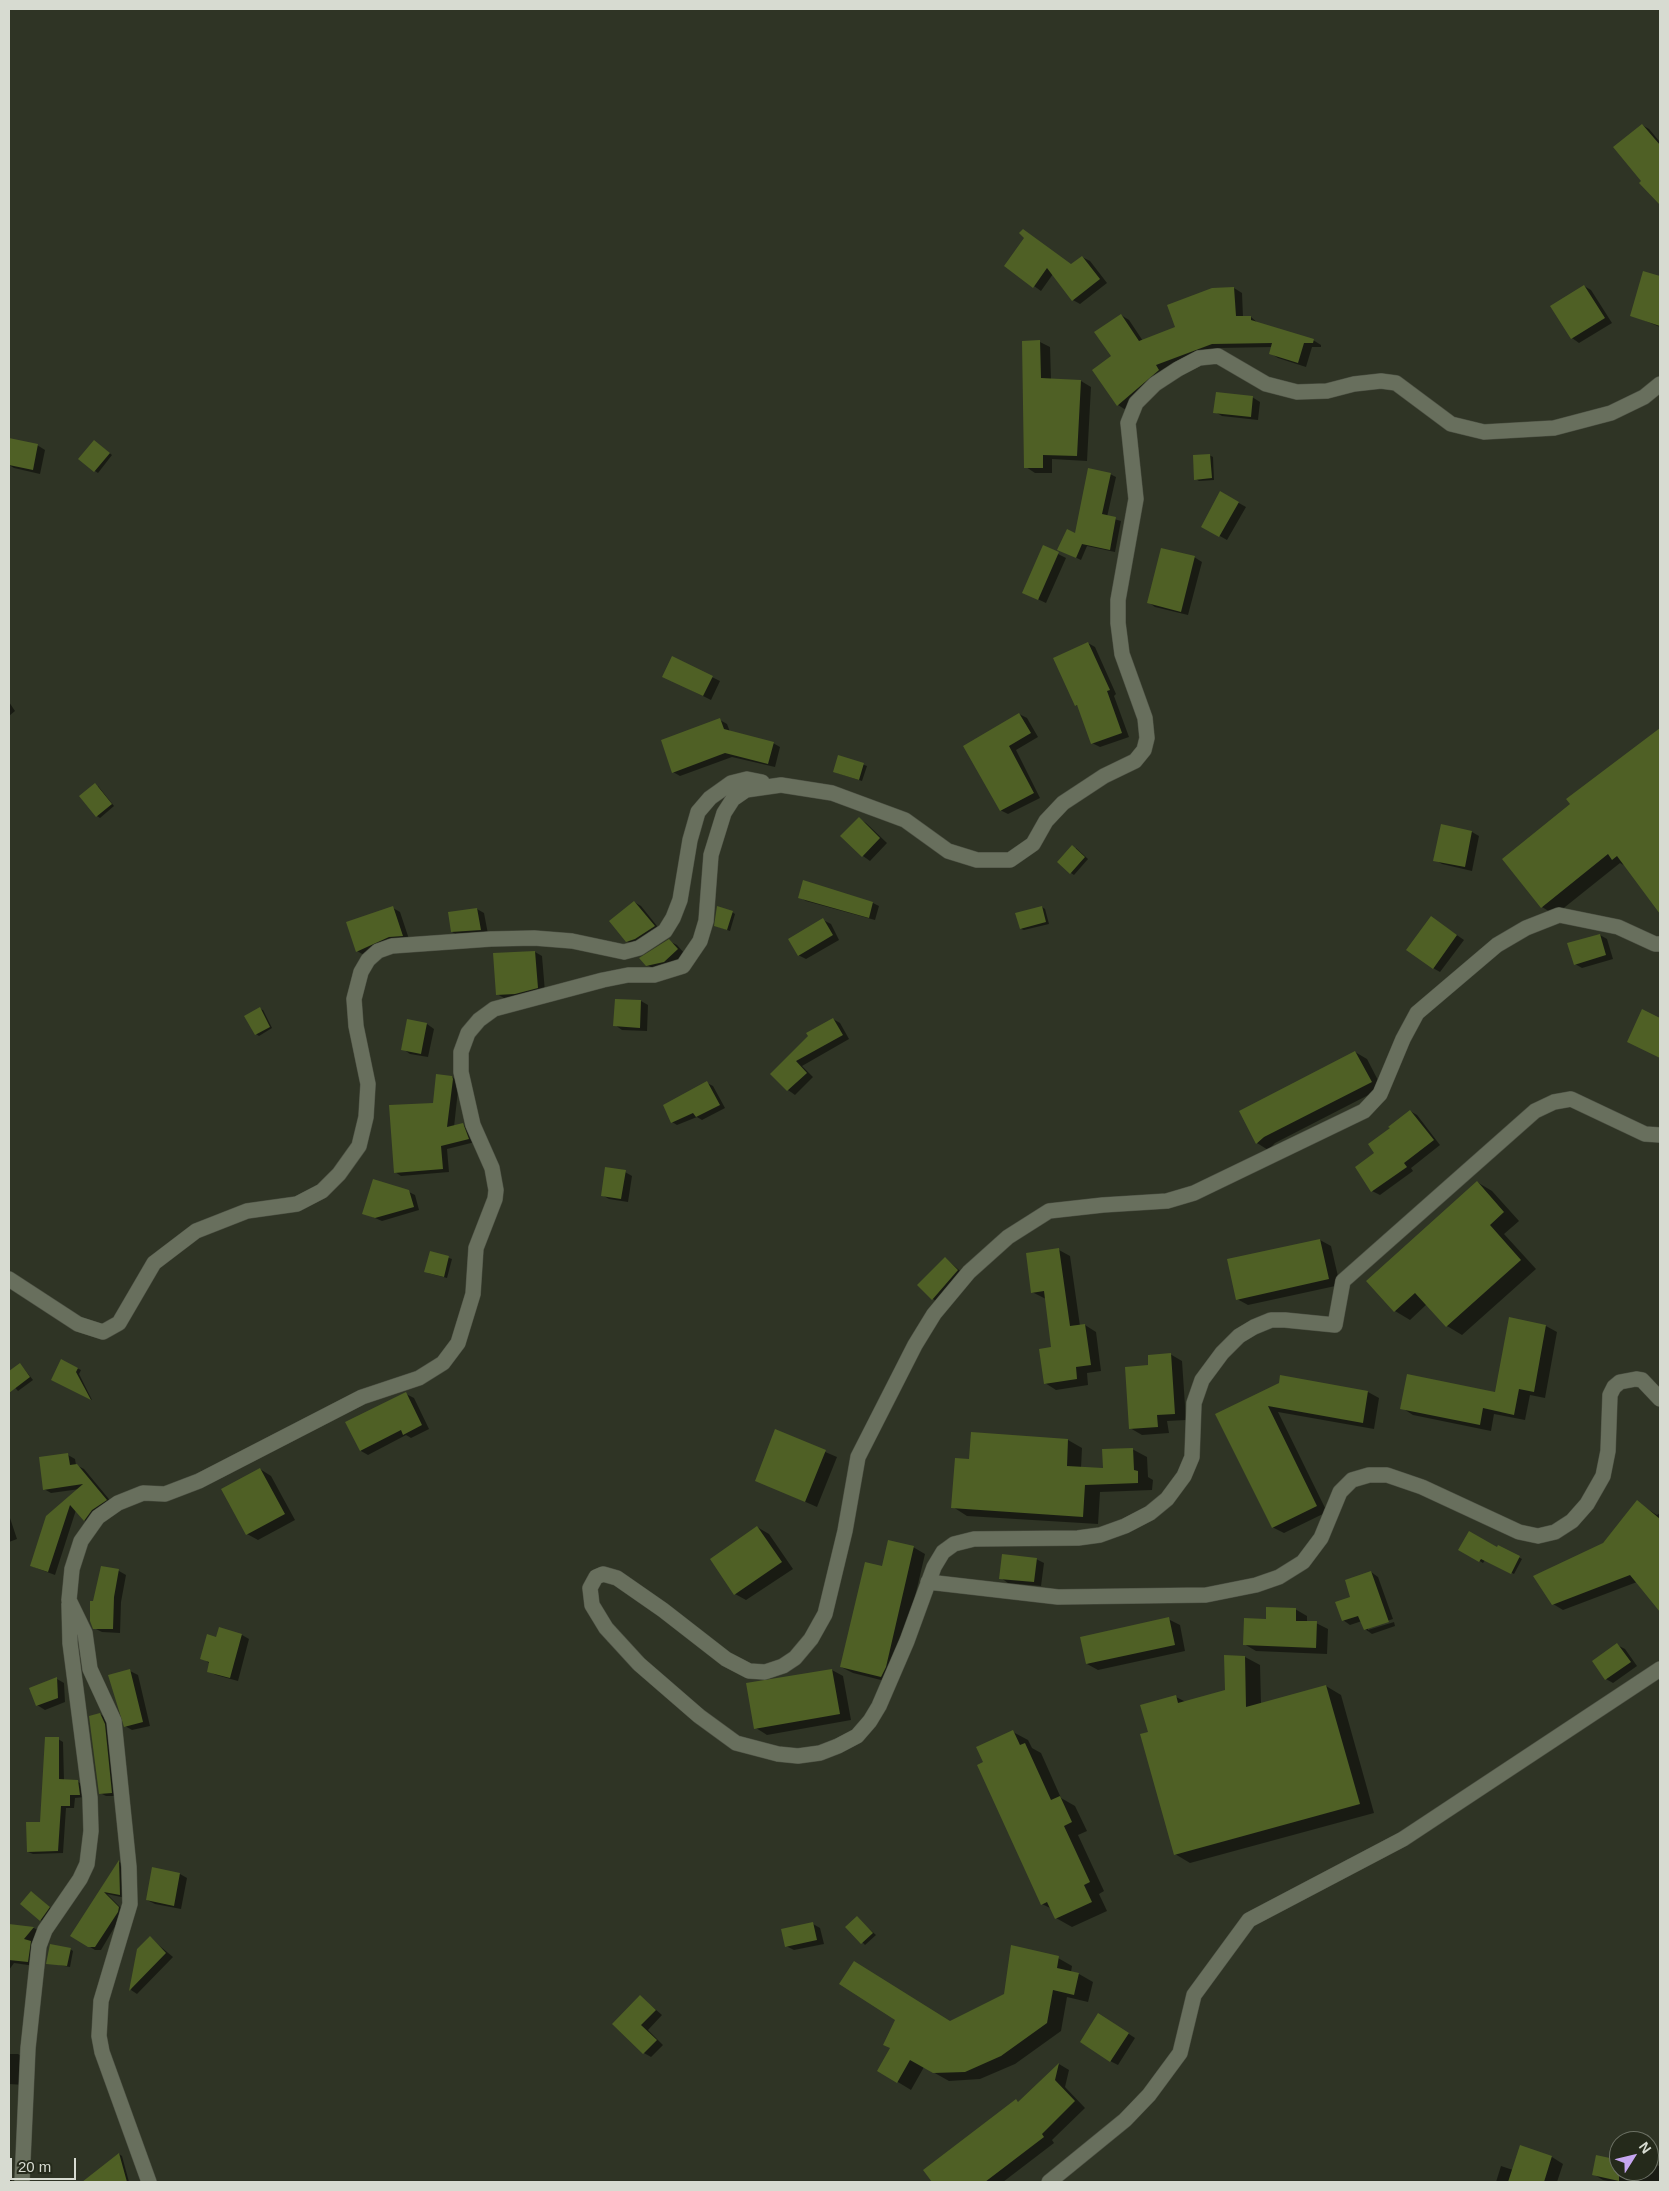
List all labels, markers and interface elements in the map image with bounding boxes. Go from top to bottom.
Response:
north arrow [1609,2131,1659,2181]
text: N [1636,2139,1655,2157]
scale bar [12,2148,79,2180]
text: 20 m [18,2158,51,2175]

